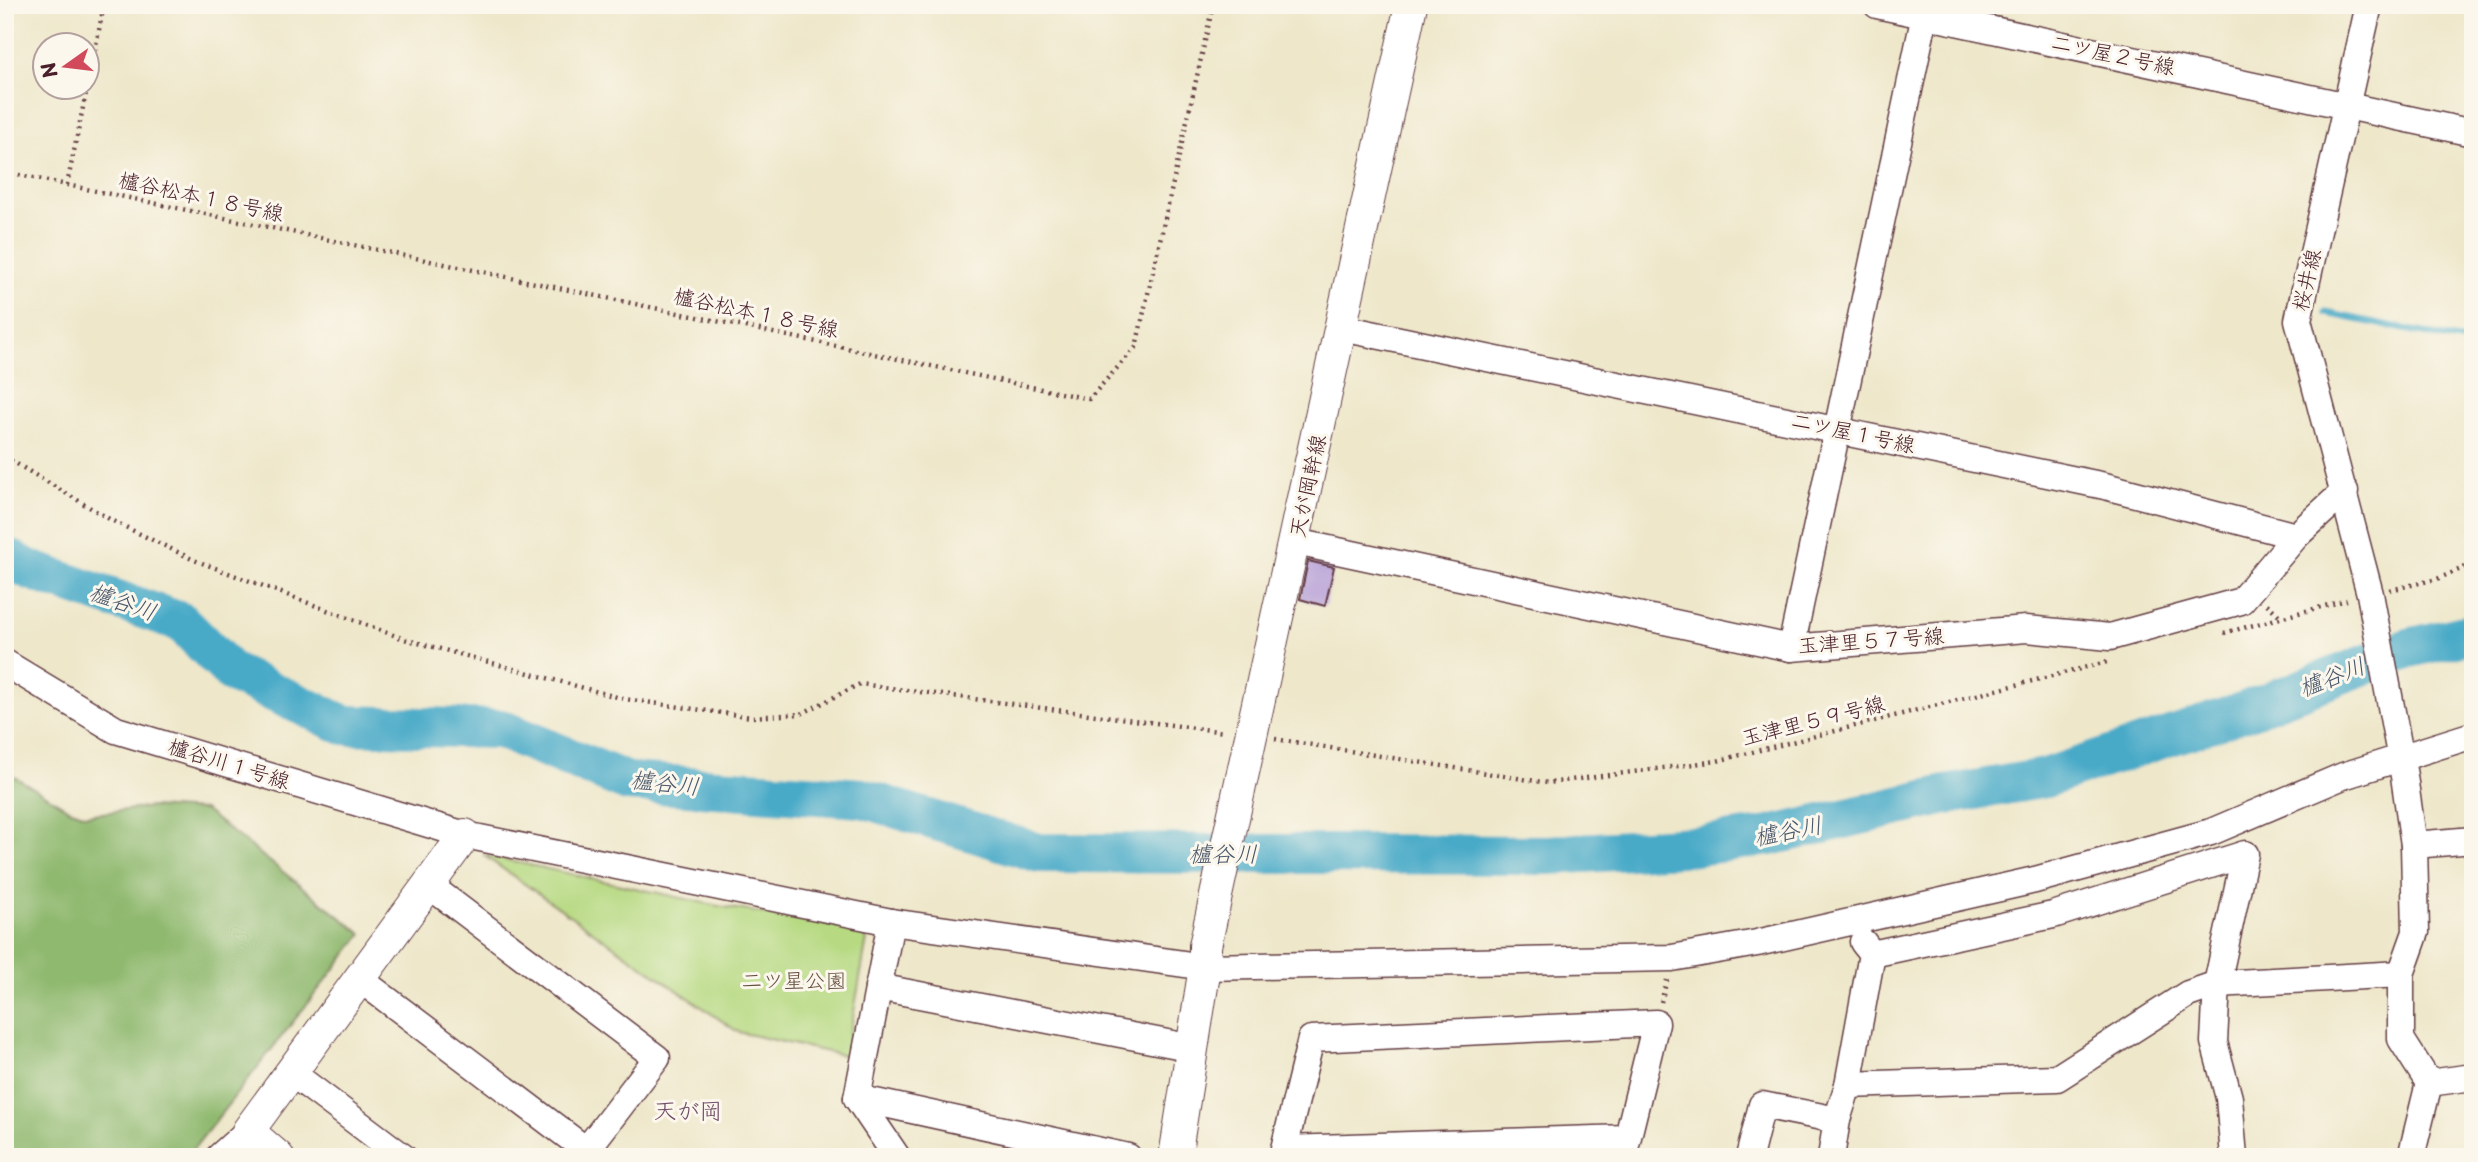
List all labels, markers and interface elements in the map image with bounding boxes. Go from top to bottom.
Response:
street label: 二ツ屋２号線 [2048,24,2178,82]
north arrow [32,32,102,102]
text: N [33,60,64,81]
street label: 櫨谷松本１８号線 [116,162,287,228]
street label: 桜井線 [2282,245,2328,314]
street label: 櫨谷松本１８号線 [671,278,842,344]
street label: 二ツ屋１号線 [1788,402,1918,460]
street label: 天が岡幹線 [1279,431,1333,540]
water label: 櫨谷川 [85,573,162,628]
street label: 玉津里５７号線 [1796,618,1945,660]
water label: 櫨谷川 [2293,647,2370,704]
street label: 玉津里５９号線 [1737,686,1888,752]
street label: 櫨谷川１号線 [165,728,295,796]
water label: 櫨谷川 [629,760,701,803]
water label: 櫨谷川 [1751,806,1825,853]
water label: 櫨谷川 [1189,835,1258,870]
park label: 二ツ星公園 [742,963,847,995]
district label: 天が岡 [654,1092,723,1127]

